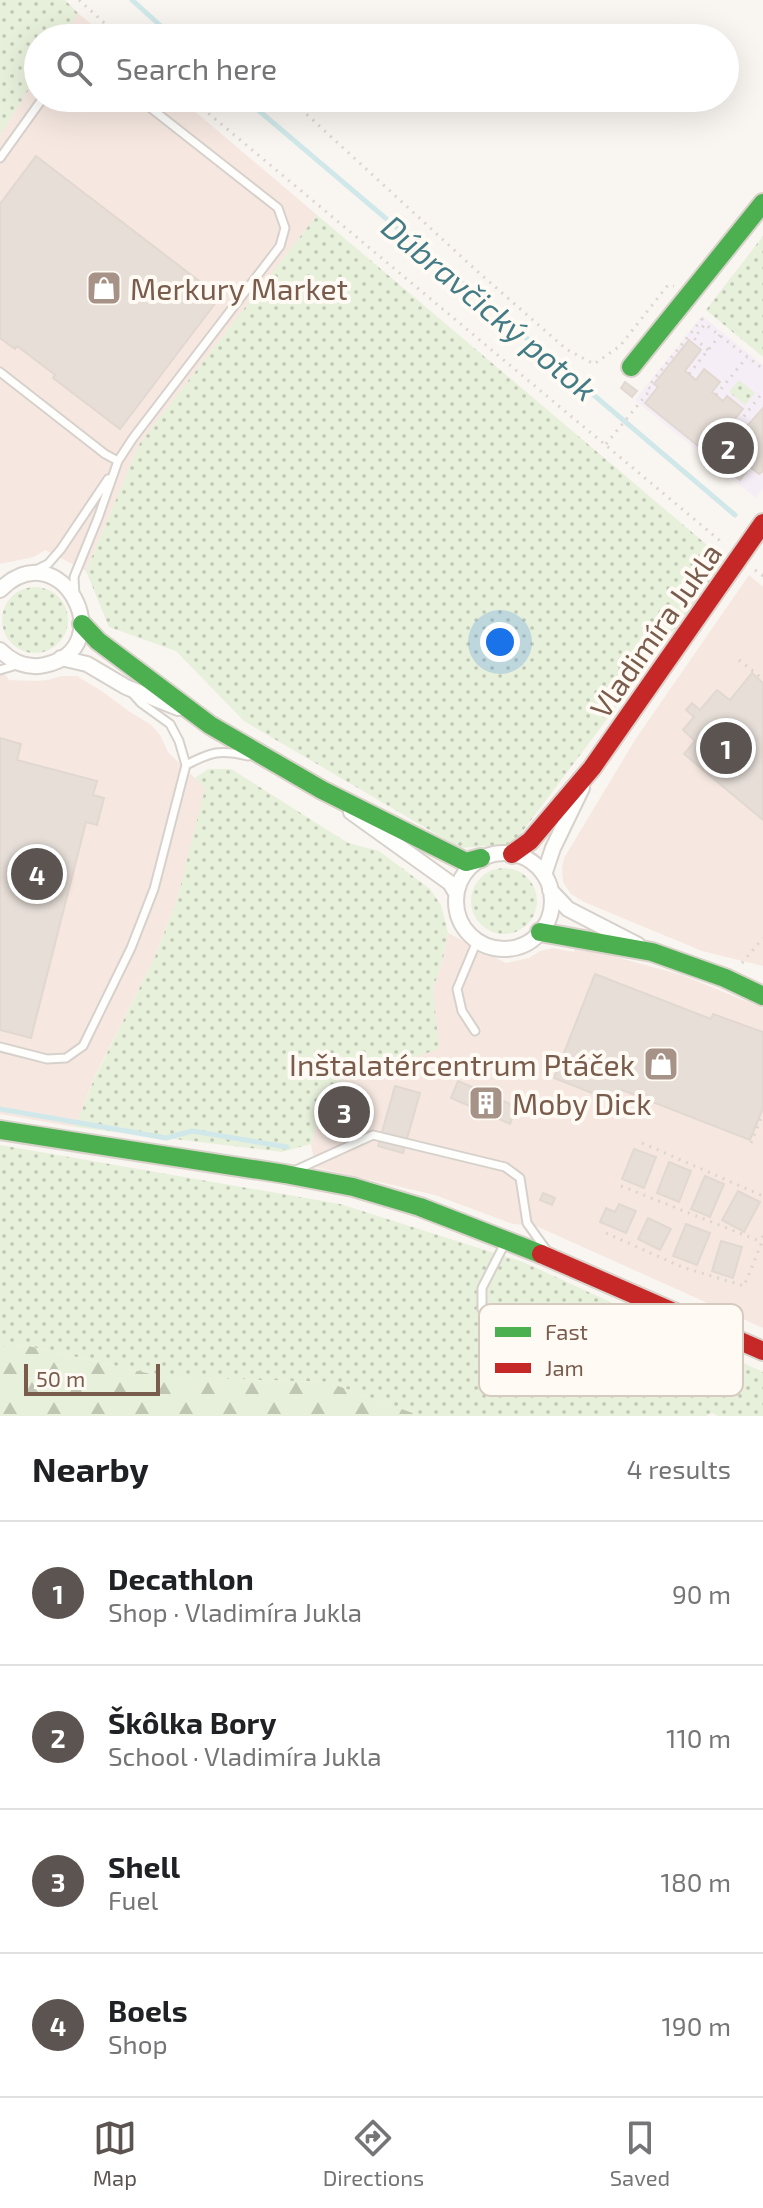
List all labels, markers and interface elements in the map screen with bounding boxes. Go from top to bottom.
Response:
search box [24,24,739,112]
icon: search [52,46,96,90]
text: Search here [116,50,277,86]
water label: Dúbravčický potok [374,206,605,409]
shop icon: Merkury Market [85,269,123,307]
place label: Merkury Market [130,270,348,306]
pin: 2 [702,418,754,478]
street label: Vladimíra Jukla [582,536,728,724]
your location [480,622,520,662]
pin: 1 [700,718,752,778]
pin: 4 [11,844,63,904]
shop icon: Inštalatércentrum Ptáček [642,1045,680,1083]
place label: Inštalatércentrum Ptáček [289,1046,635,1082]
pin: 3 [318,1082,370,1142]
building icon: Moby Dick [467,1084,505,1122]
place label: Moby Dick [512,1085,652,1121]
legend [479,1304,743,1396]
text: Fast [545,1318,588,1344]
text: Jam [545,1354,584,1380]
scale bar [24,1360,160,1396]
text: 50 m [36,1365,85,1391]
text: Nearby [32,1448,149,1489]
text: 4 results [626,1453,731,1484]
text: Decathlon [108,1560,254,1596]
text: 1 [52,1578,64,1609]
text: 90 m [672,1578,731,1609]
text: Shop · Vladimíra Jukla [108,1596,362,1627]
text: Škôlka Bory [108,1704,276,1740]
text: 2 [50,1722,66,1753]
text: 110 m [666,1722,731,1753]
text: School · Vladimíra Jukla [108,1740,381,1771]
text: Shell [108,1848,180,1884]
text: 3 [51,1866,65,1897]
text: 180 m [661,1866,731,1897]
text: Fuel [108,1884,158,1915]
text: Boels [108,1992,188,2028]
text: 4 [50,2010,66,2041]
text: 190 m [662,2010,731,2041]
text: Shop [108,2028,168,2059]
tab: Map [93,2116,137,2190]
tab: Directions [323,2116,424,2190]
tab: Saved [610,2116,670,2190]

